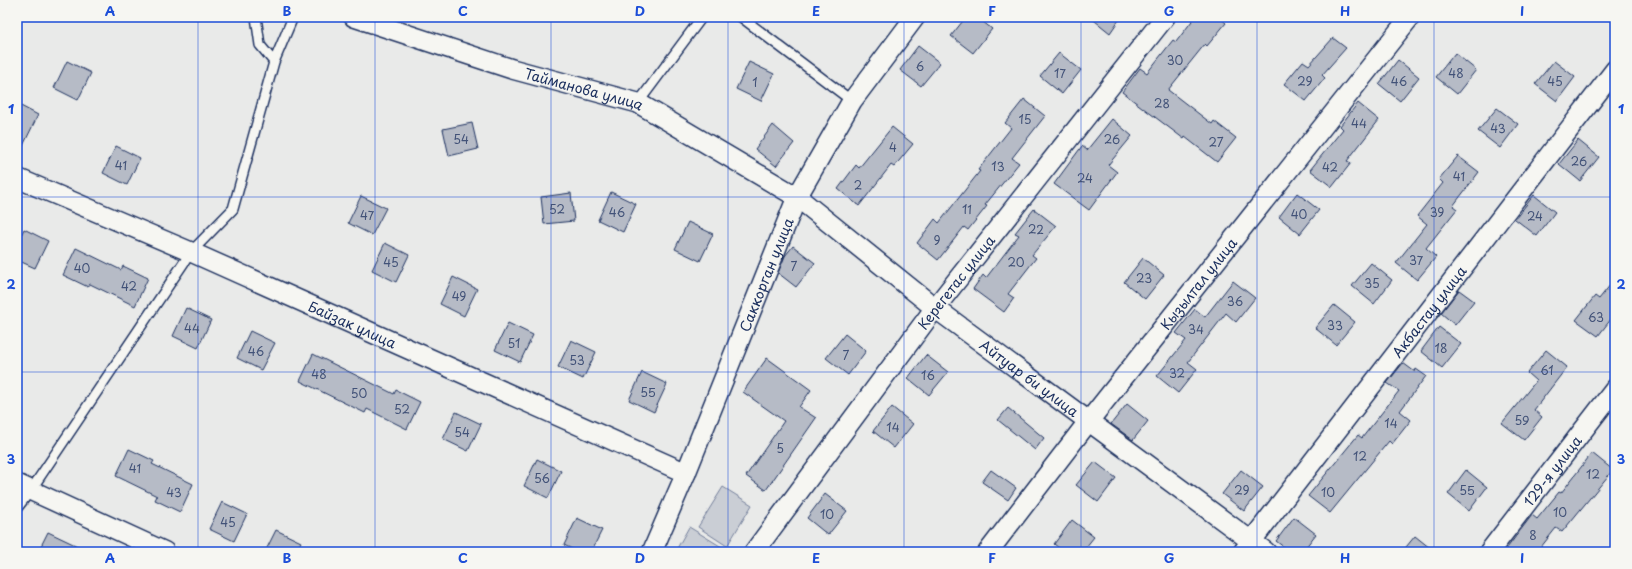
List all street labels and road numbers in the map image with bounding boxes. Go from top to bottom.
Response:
street label: Тайманова улица [522,62,648,115]
street label: Саккорган улица [733,214,798,335]
street label: Керегетас улица [912,230,1000,334]
street label: Кызылтал улица [1155,233,1242,334]
street label: Акбастау улица [1387,261,1471,362]
street label: Байзак улица [305,295,400,353]
street label: Айтуар би улица [975,334,1084,421]
street label: 129-я улица [1518,430,1586,510]

